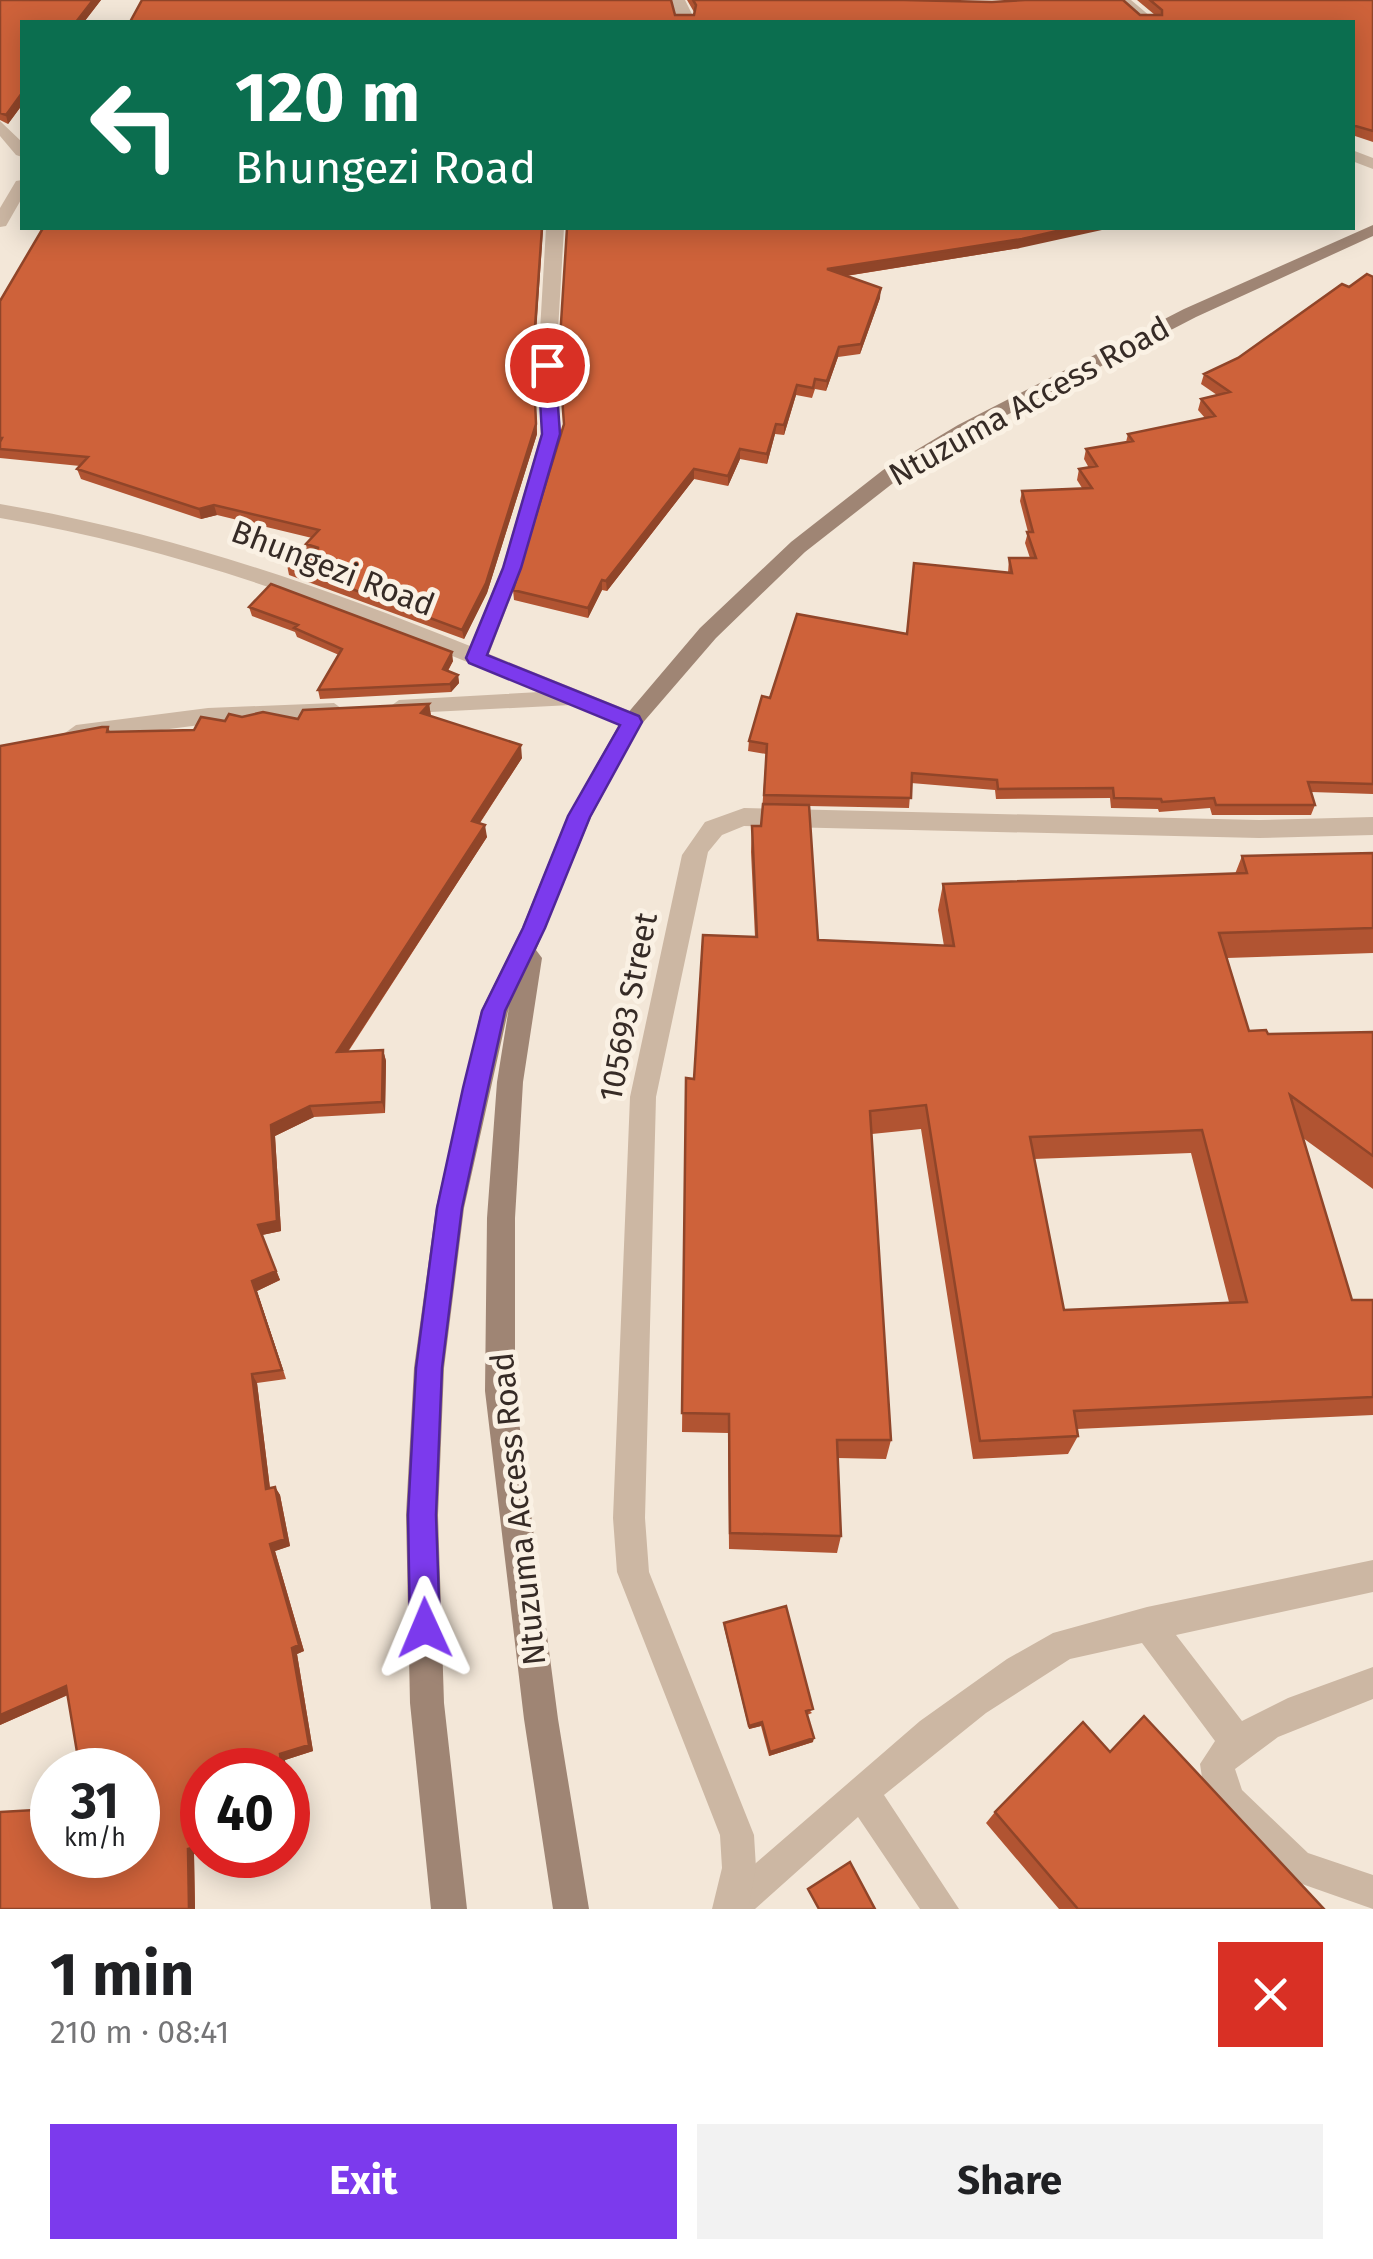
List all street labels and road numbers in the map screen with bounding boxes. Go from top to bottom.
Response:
street label: Ntuzuma Access Road [882,308,1176,494]
street label: Bhungezi Road [226,512,440,624]
street label: 105693 Street [591,909,665,1105]
street label: Ntuzuma Access Road [483,1351,553,1667]

